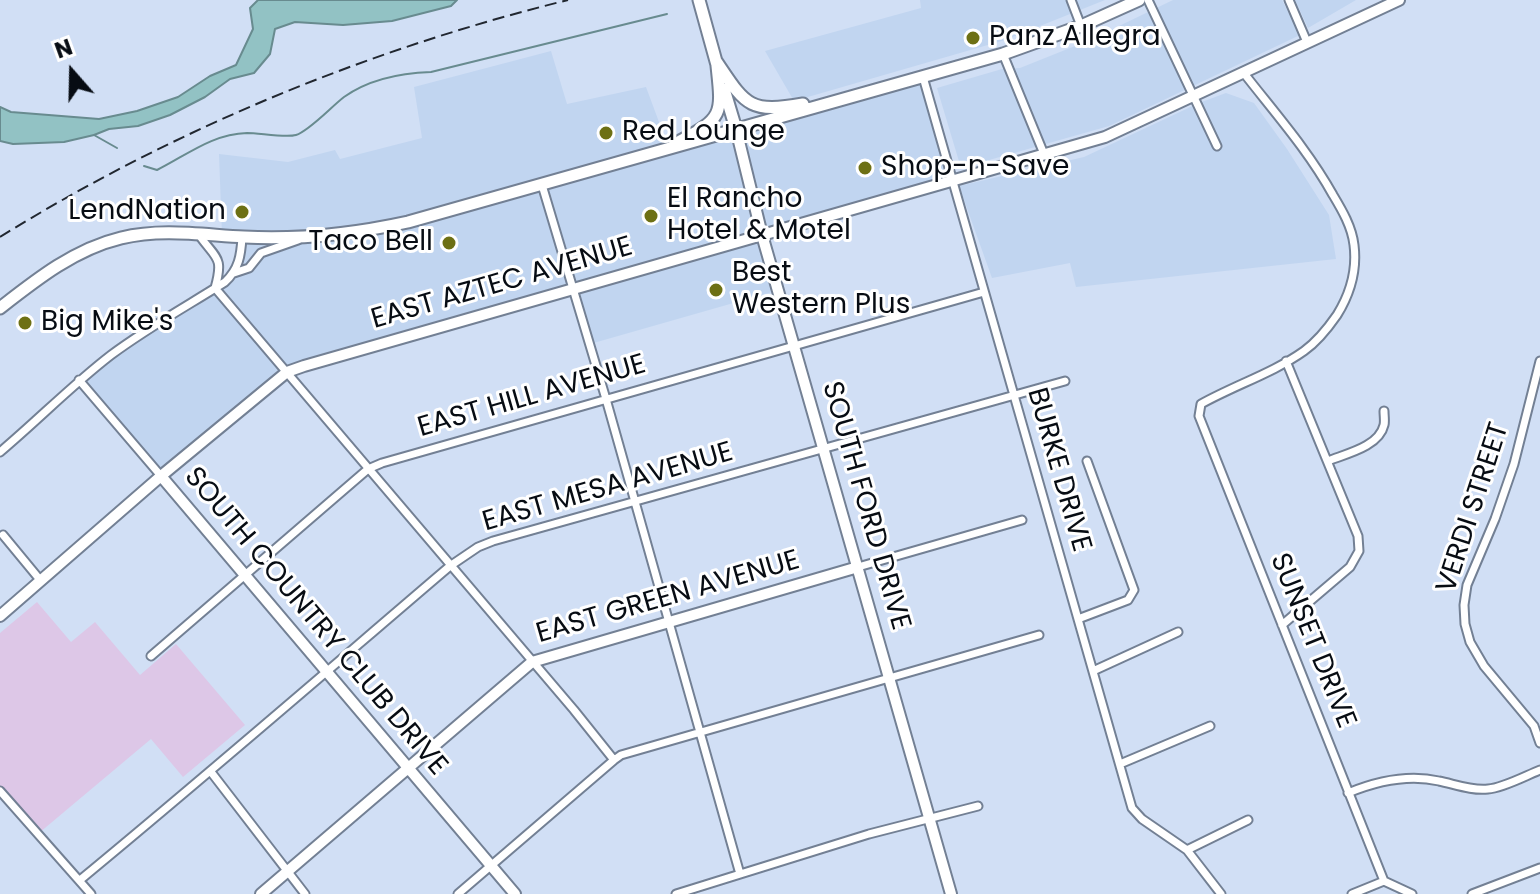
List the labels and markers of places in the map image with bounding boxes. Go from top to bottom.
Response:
place label: Panz Allegra [989,21,1161,55]
marker: Panz Allegra [964,29,982,47]
place label: Red Lounge [622,116,785,150]
marker: Red Lounge [597,124,615,142]
place label: Shop-n-Save [881,151,1069,185]
marker: Shop-n-Save [856,159,874,177]
place label: El Rancho Hotel & Motel [667,183,851,249]
place label: LendNation [68,195,226,229]
marker: LendNation [233,203,251,221]
marker: El Rancho Hotel & Motel [642,207,660,225]
place label: Taco Bell [308,226,433,260]
marker: Taco Bell [440,234,458,252]
place label: Best Western Plus [732,257,910,323]
marker: Best Western Plus [707,281,725,299]
place label: Big Mike's [41,306,173,340]
marker: Big Mike's [16,314,34,332]

